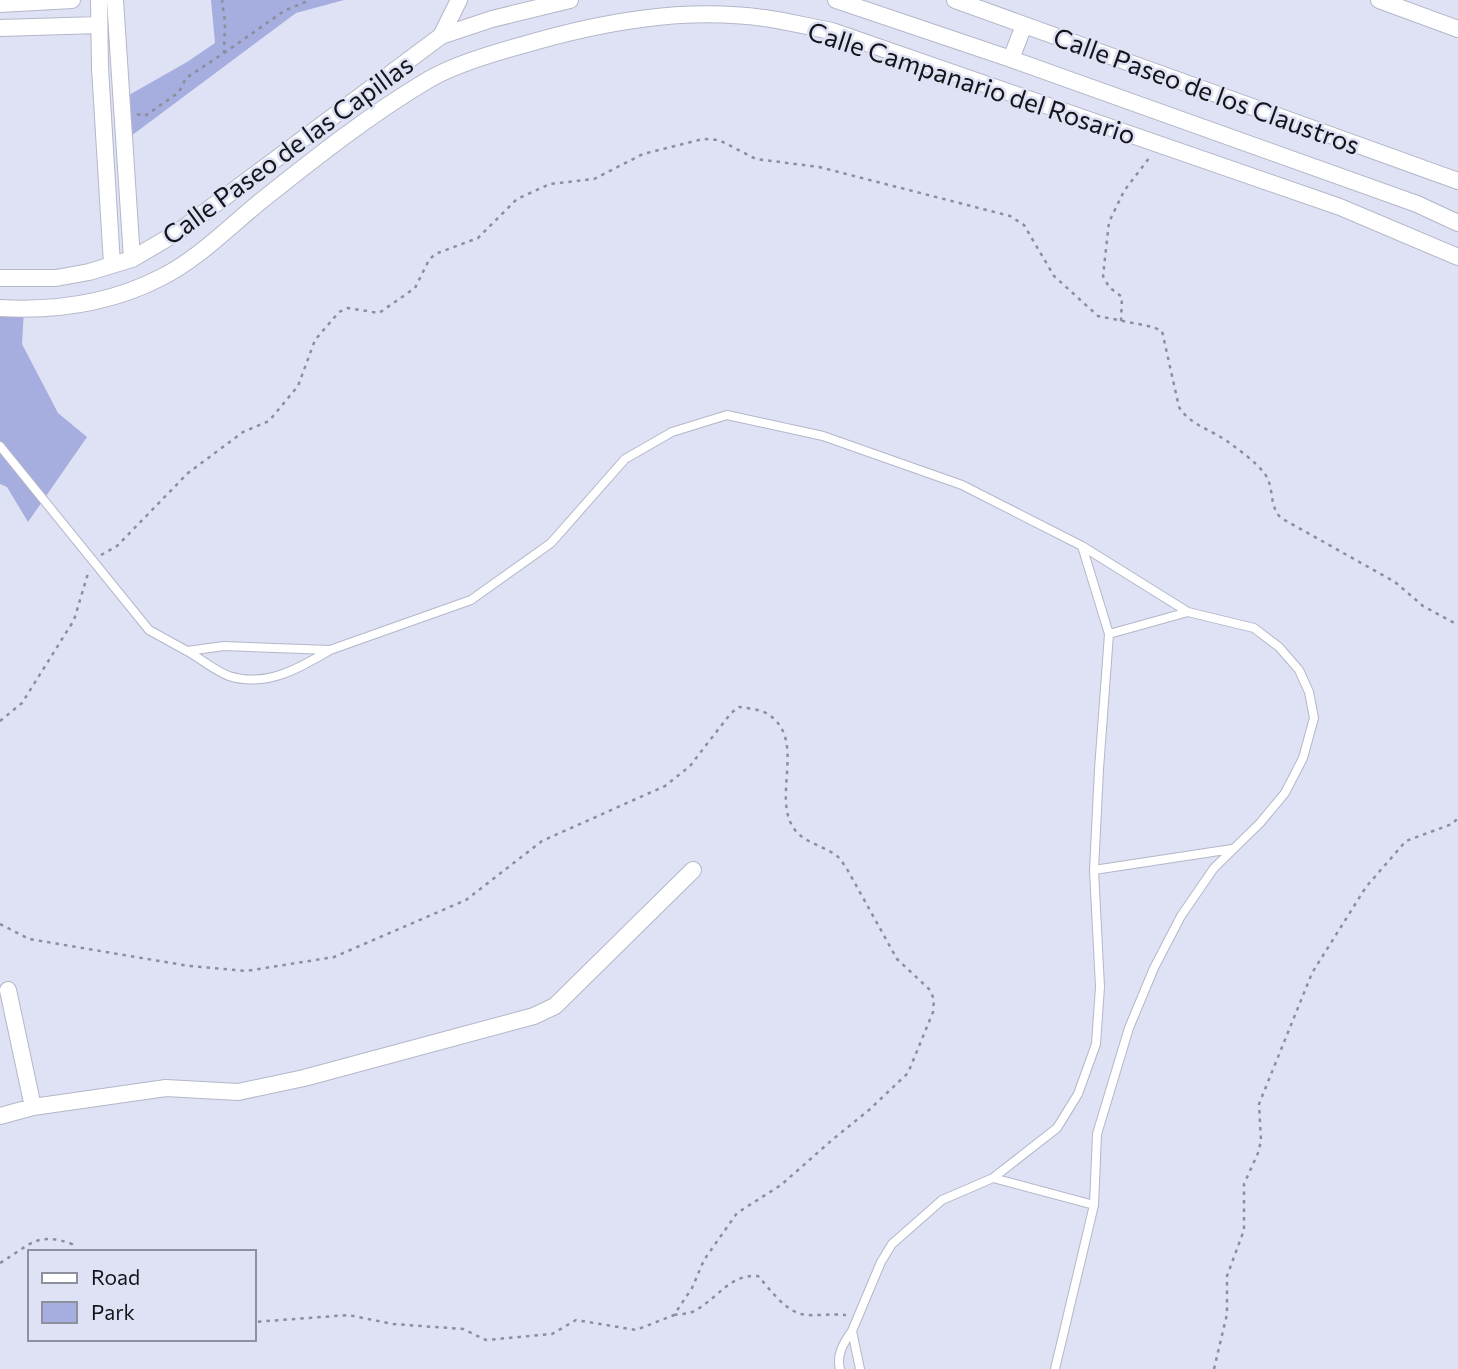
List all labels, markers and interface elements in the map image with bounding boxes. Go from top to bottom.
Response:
street label: Calle Campanario del Rosario [804,14,1140,150]
street label: Calle Paseo de los Claustros [1050,20,1364,160]
street label: Calle Paseo de las Capillas [156,48,418,250]
legend [28,1250,256,1341]
text: Road [91,1264,140,1289]
text: Park [91,1299,135,1324]

